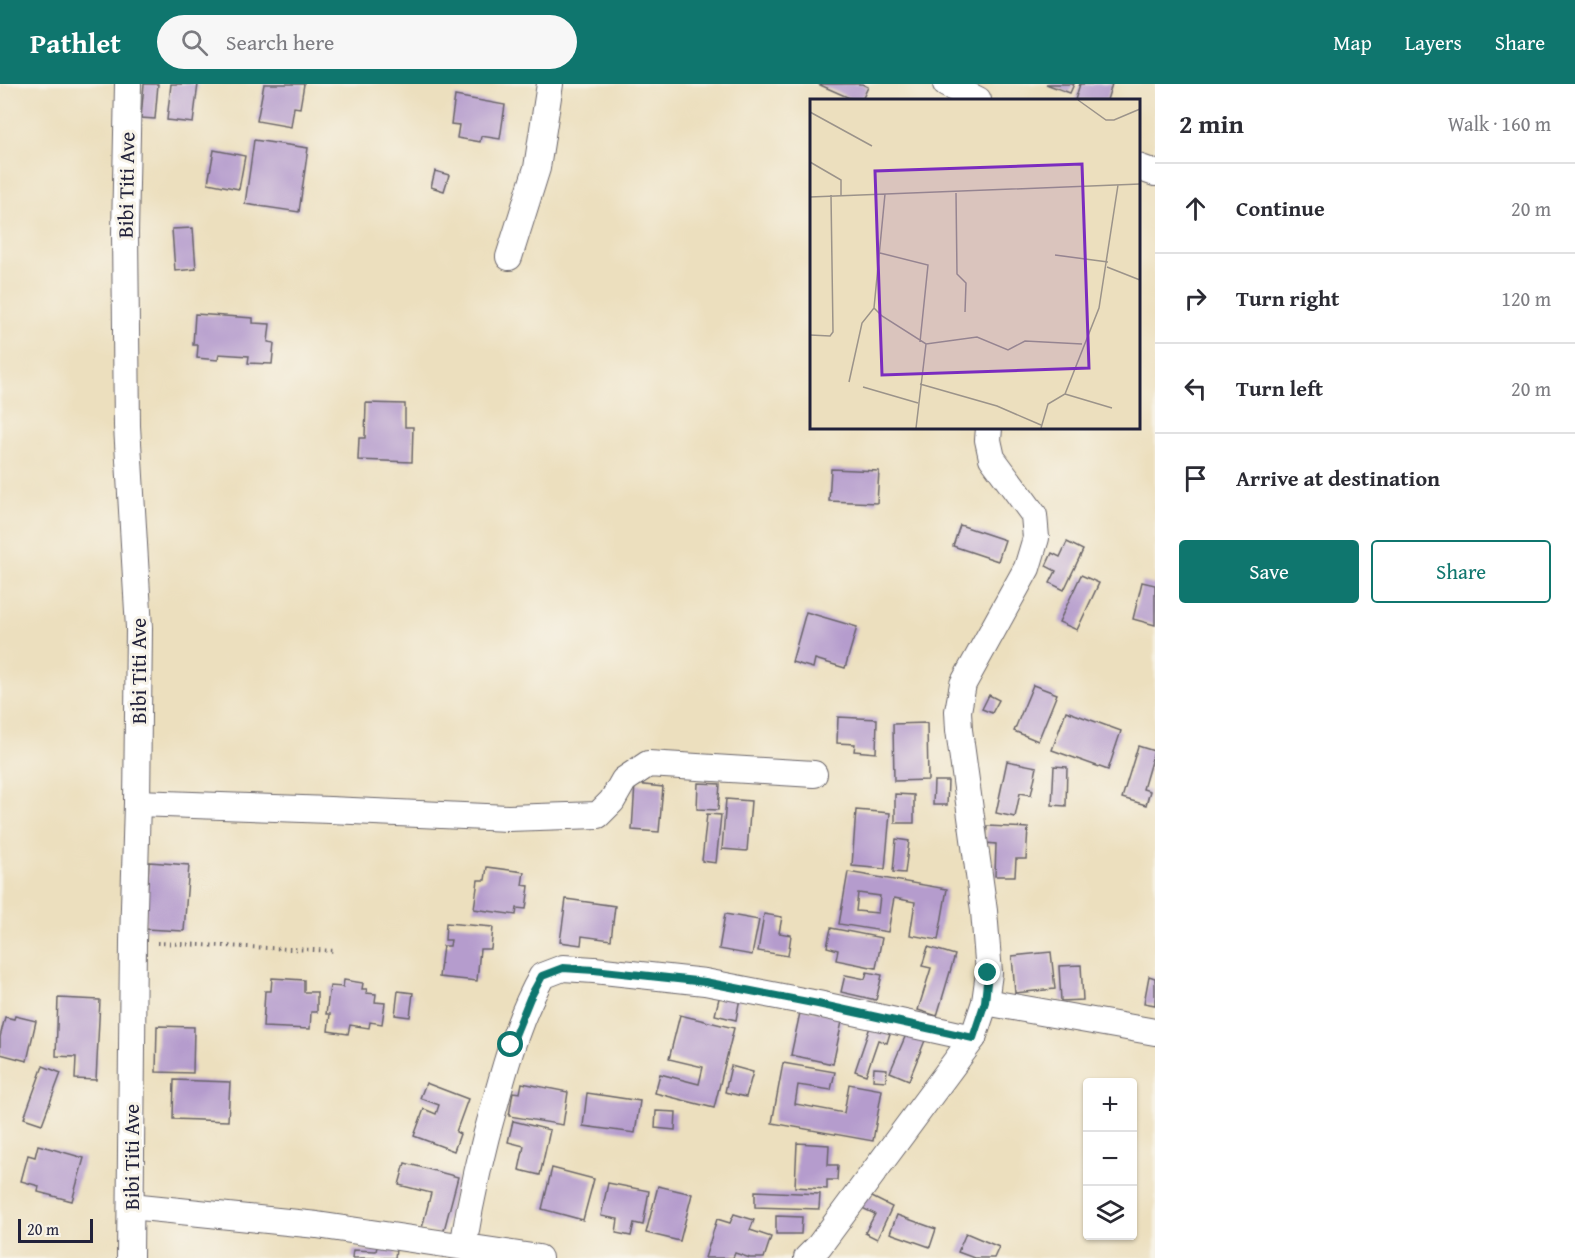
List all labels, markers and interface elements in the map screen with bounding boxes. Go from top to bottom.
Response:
search box [157,15,577,69]
text: Pathlet [30,22,121,63]
icon: search [178,26,211,59]
text: Search here [226,26,334,58]
text: Map [1333,27,1372,58]
text: Layers [1405,27,1462,58]
text: Share [1495,27,1545,58]
inset map [810,99,1140,429]
text: 2 min [1179,104,1244,143]
text: Walk · 160 m [1448,109,1551,138]
street label: Bibi Titi Ave [110,131,142,238]
icon: ahead [1179,192,1212,225]
text: Continue [1236,192,1325,224]
text: 20 m [1511,194,1551,223]
icon: right [1179,282,1212,315]
text: Turn right [1236,282,1339,314]
text: 120 m [1501,284,1551,313]
icon: left [1179,372,1212,405]
text: Turn left [1236,372,1323,404]
text: 20 m [1511,374,1551,403]
icon: arrive [1179,462,1212,495]
text: Arrive at destination [1236,462,1440,494]
button: Save [1179,540,1359,603]
button: Share [1371,540,1551,603]
street label: Bibi Titi Ave [123,618,154,724]
route end [974,959,1000,985]
route start [497,1031,523,1057]
map controls [1083,1078,1137,1240]
button: + [1083,1078,1137,1132]
street label: Bibi Titi Ave [116,1104,147,1210]
button: − [1083,1132,1137,1186]
button: layers [1083,1186,1137,1240]
scale bar [18,1216,93,1244]
text: 20 m [27,1217,59,1241]

